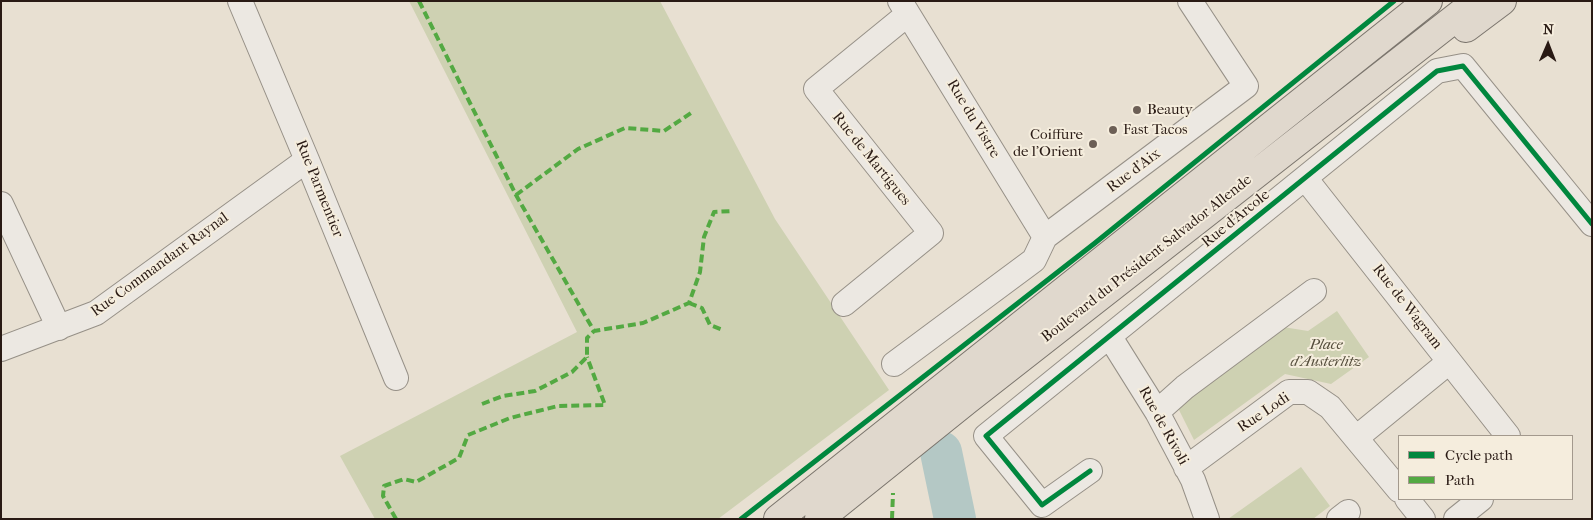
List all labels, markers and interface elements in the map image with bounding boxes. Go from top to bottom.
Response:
north arrow [1523,20,1573,70]
text: N [1543,21,1554,38]
street label: Rue du Vistre [943,77,1003,161]
place label: Beauty [1147,101,1193,119]
marker: Beauty [1131,104,1143,116]
street label: Rue de Martigues [828,109,914,209]
place label: Fast Tacos [1123,121,1188,139]
marker: Fast Tacos [1107,124,1119,136]
place label: Coiffure de l'Orient [1013,126,1083,161]
street label: Rue Parmentier [291,137,347,241]
marker: Coiffure de l'Orient [1087,138,1099,150]
street label: Rue d'Aix [1104,145,1164,197]
street label: Boulevard du Président Salvador Allende [1038,171,1256,347]
street label: Rue d'Arcole [1198,186,1274,252]
street label: Rue Commandant Raynal [88,209,232,321]
street label: Rue de Wagram [1368,261,1446,353]
park label: Place d'Austerlitz [1291,336,1361,371]
street label: Rue de Rivoli [1134,384,1192,468]
street label: Rue Lodi [1234,389,1294,437]
legend [1398,435,1573,500]
text: Cycle path [1445,446,1513,464]
text: Path [1445,471,1475,489]

